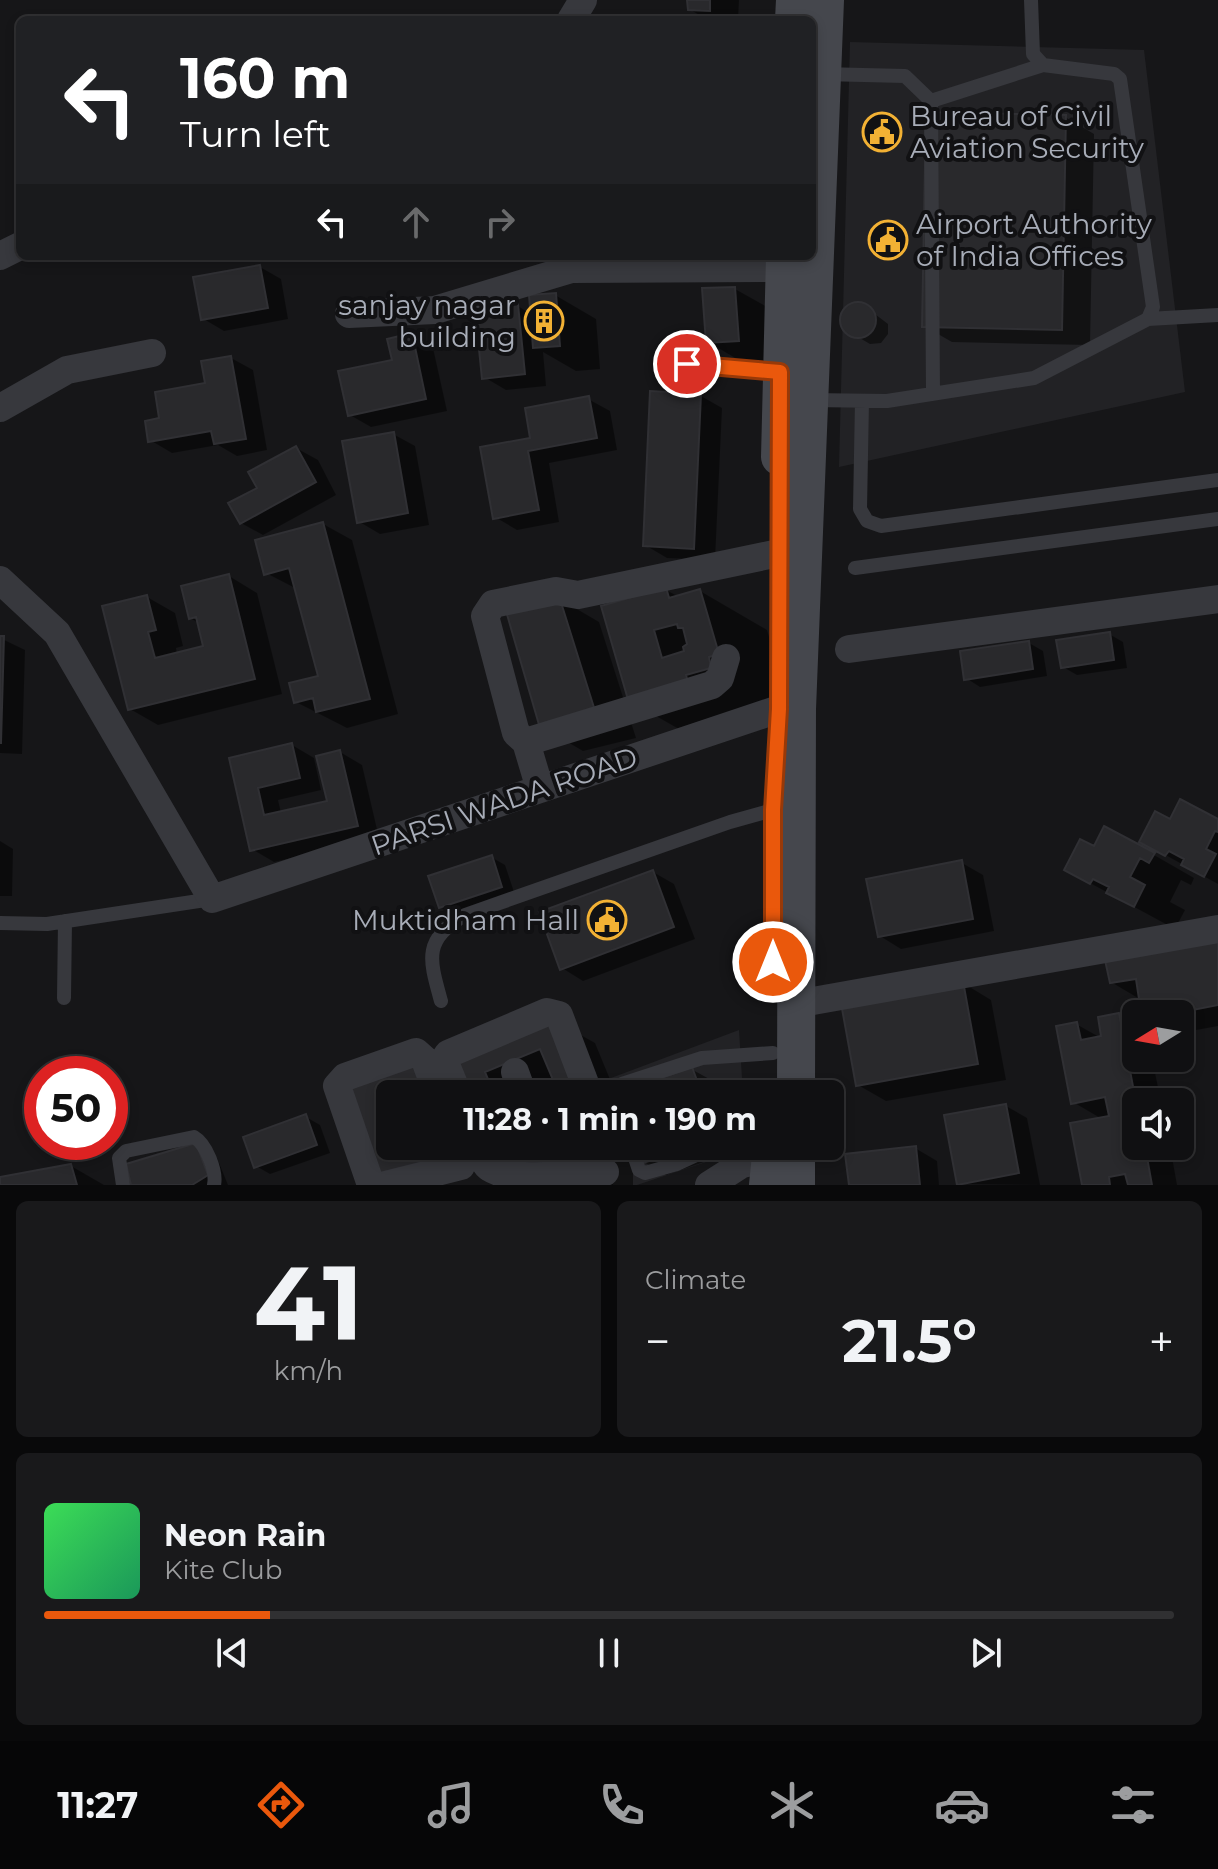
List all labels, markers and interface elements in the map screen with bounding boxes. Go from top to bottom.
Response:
text: 160 m [180,44,350,112]
icon: left [48,48,152,152]
place label: Bureau of Civil Aviation Security [910,99,1145,165]
public building icon: Bureau of Civil Aviation Security [861,111,903,153]
text: Turn left [180,112,331,156]
icon: left [310,200,354,244]
icon: ahead [394,200,438,244]
icon: right [478,200,522,244]
place label: Airport Authority of India Offices [916,207,1153,273]
public building icon: Airport Authority of India Offices [867,219,909,261]
place label: sanjay nagar building [338,288,516,354]
building icon: sanjay nagar building [523,300,565,342]
pin [653,330,721,398]
icon: arrive [665,342,709,386]
street label: PARSI WADA ROAD [366,739,642,863]
public building icon: Muktidham Hall [586,899,628,941]
place label: Muktidham Hall [352,903,579,937]
position arrow [731,920,815,1004]
north arrow [1122,1000,1194,1072]
map controls [1122,1000,1194,1160]
speed limit sign: 50 [24,1056,128,1160]
button: sound [1122,1088,1194,1160]
text: 11:28 · 1 min · 190 m [463,1101,757,1138]
text: 41 [254,1239,363,1366]
text: Climate [645,1264,746,1296]
text: 21.5° [842,1304,977,1377]
text: − [645,1314,670,1368]
text: + [1149,1314,1174,1368]
text: km/h [274,1355,343,1387]
text: Neon Rain [164,1517,326,1554]
text: Kite Club [164,1554,282,1586]
icon: previous [210,1631,254,1675]
icon: pause [587,1631,631,1675]
icon: next [964,1631,1008,1675]
icon: directions [253,1777,309,1833]
icon: music [423,1777,479,1833]
icon: phone [594,1777,650,1833]
icon: climate [764,1777,820,1833]
icon: car [934,1777,990,1833]
icon: filters [1105,1777,1161,1833]
text: 11:27 [57,1783,138,1827]

